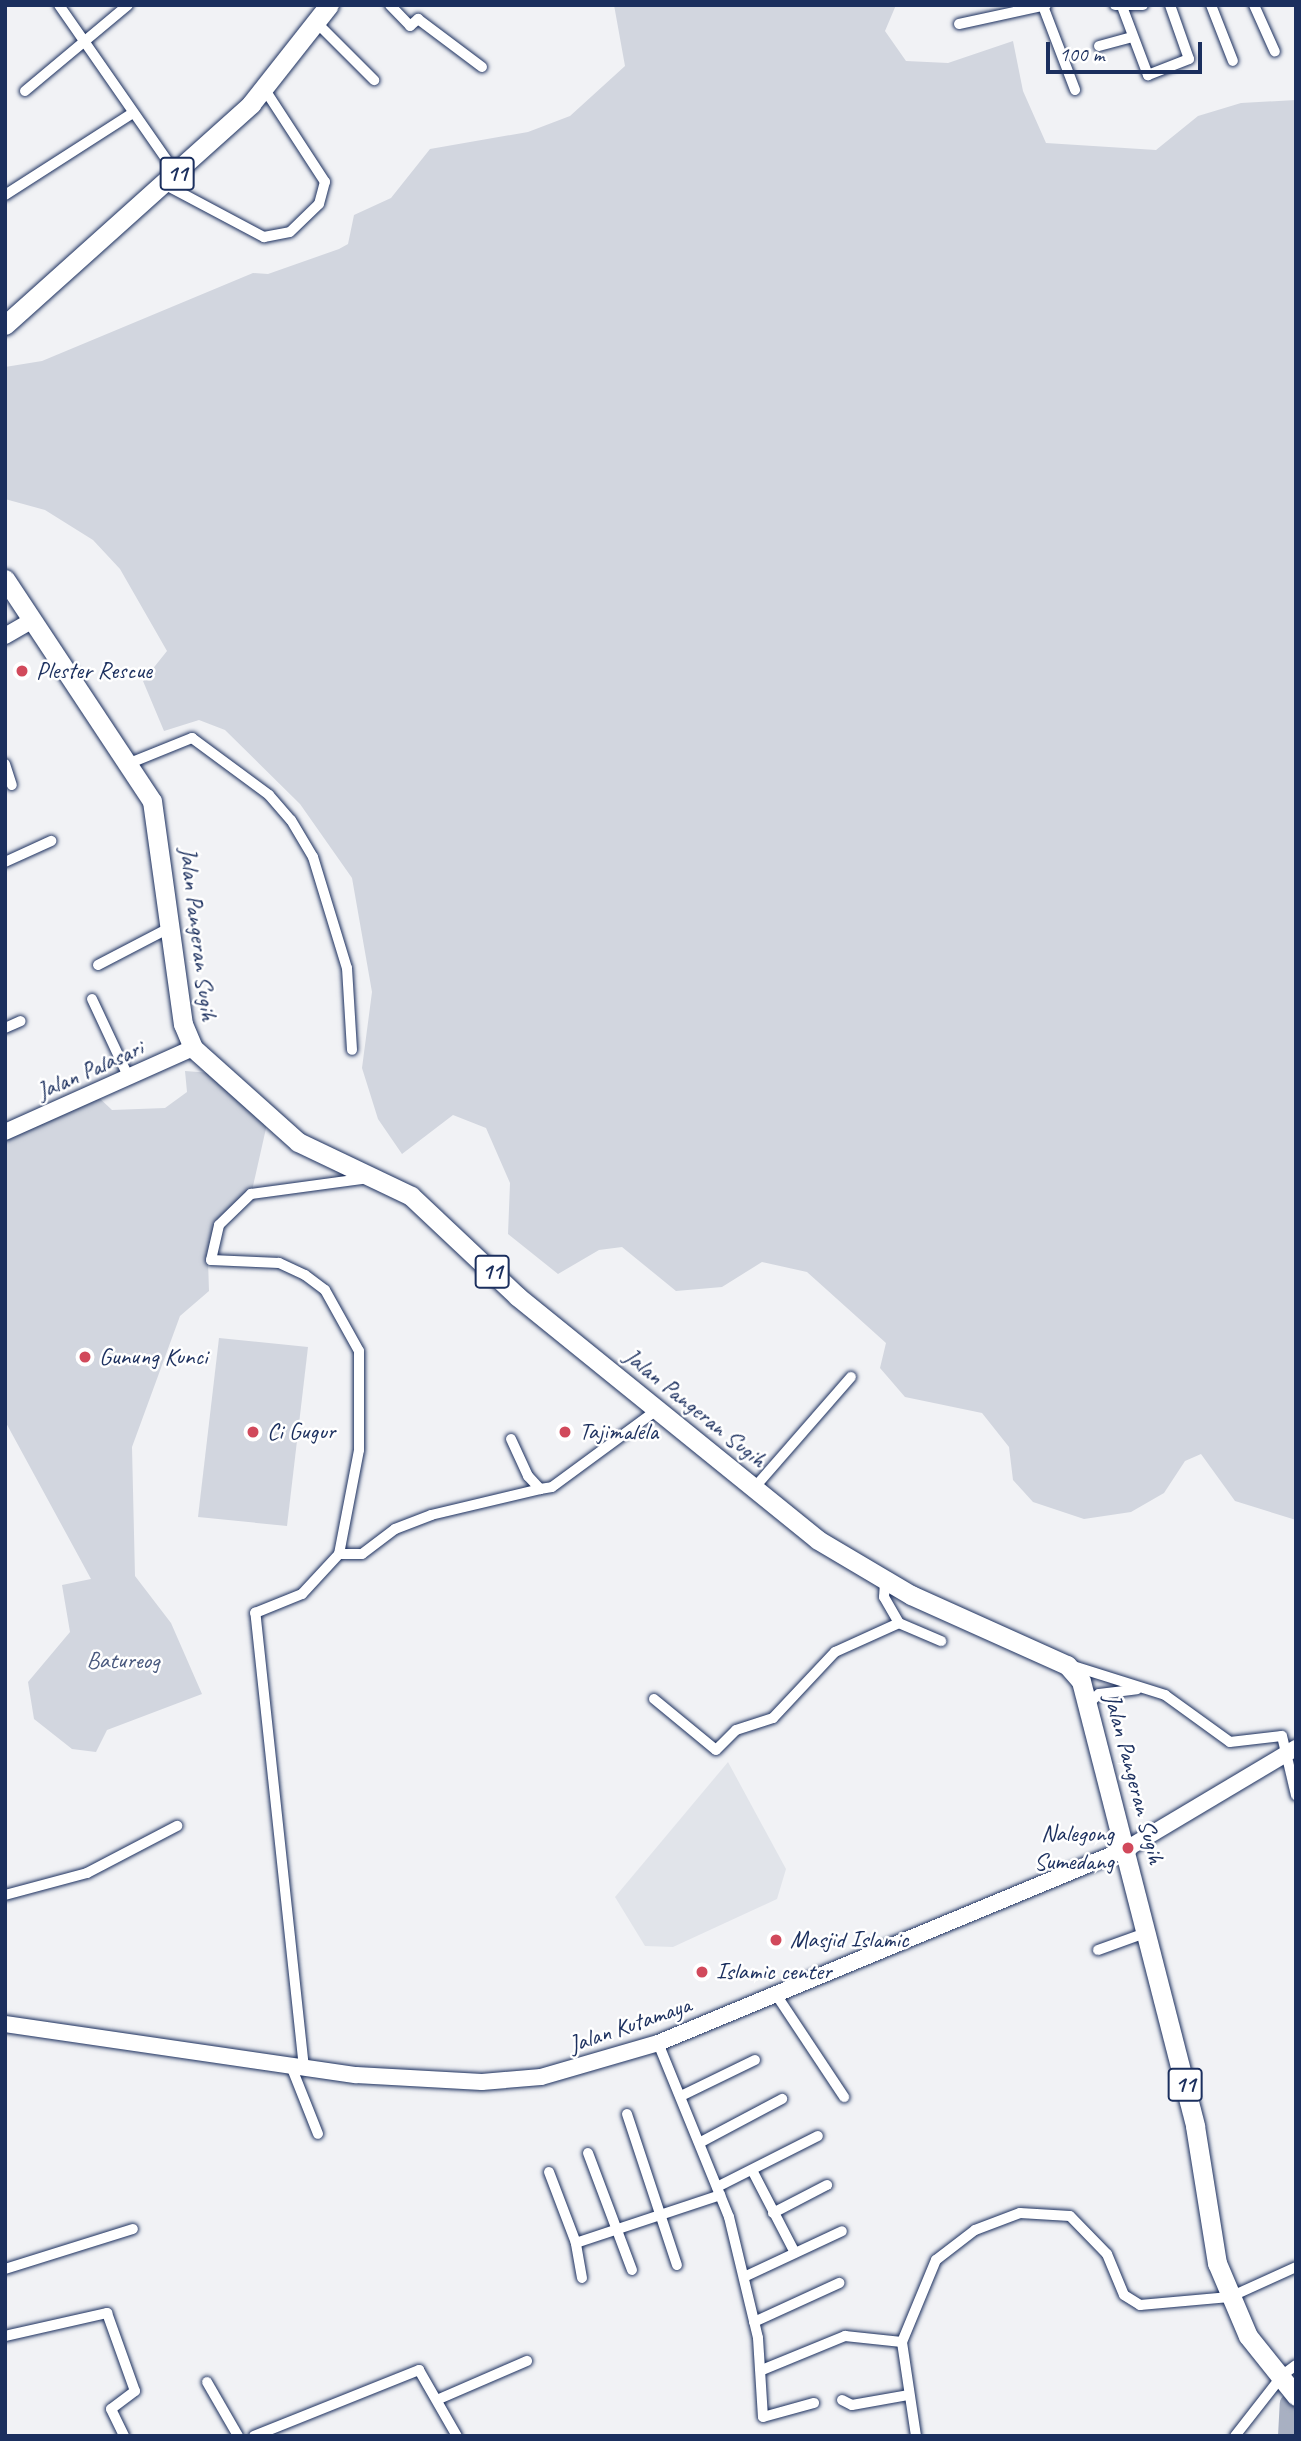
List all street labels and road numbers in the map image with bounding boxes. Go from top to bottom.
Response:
road number: 11 [160,154,194,194]
street label: Jalan Pangeran Sugih [173,846,223,1022]
street label: Jalan Palasari [32,1034,148,1106]
road number: 11 [475,1252,510,1292]
street label: Jalan Pangeran Sugih [618,1342,772,1474]
street label: Jalan Pangeran Sugih [1097,1691,1171,1867]
street label: Jalan Kutamaya [565,1991,695,2059]
road number: 11 [1168,2066,1202,2104]

